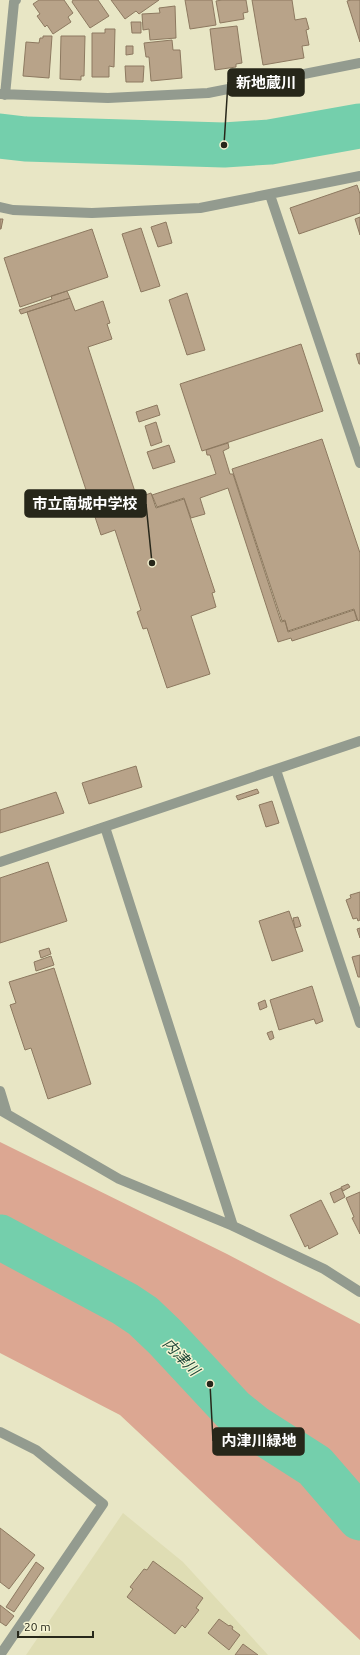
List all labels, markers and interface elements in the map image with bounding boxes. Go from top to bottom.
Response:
callout: 新地蔵川 [228,69,304,96]
text: 新地蔵川 [236,74,296,91]
callout: 市立南城中学校 [25,490,146,517]
text: 市立南城中学校 [32,495,138,512]
water label: 内津川 [160,1335,204,1380]
callout: 内津川緑地 [213,1428,304,1455]
text: 内津川緑地 [221,1432,297,1449]
scale bar [18,1613,93,1639]
text: 20 m [24,1620,51,1633]

